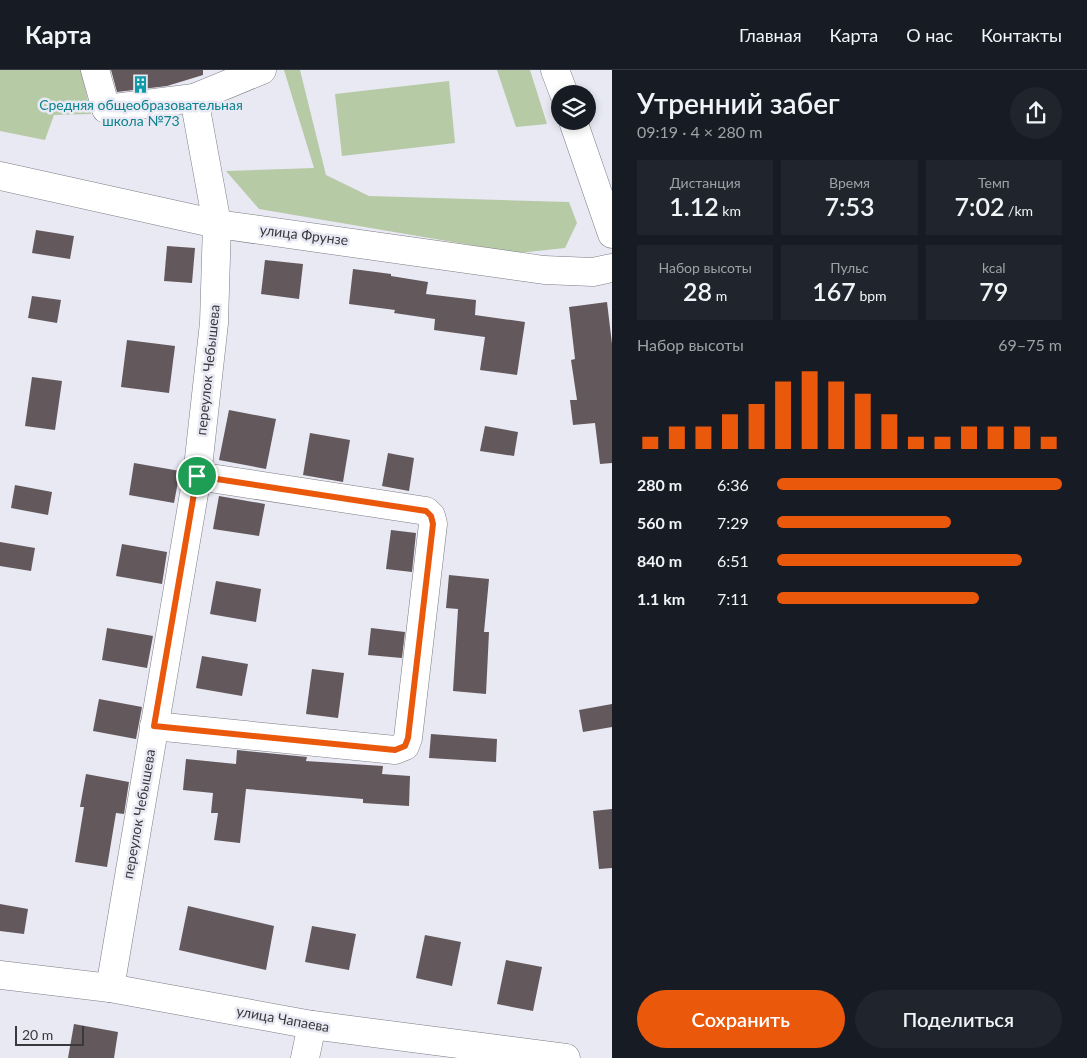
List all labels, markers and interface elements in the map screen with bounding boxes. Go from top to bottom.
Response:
text: Карта [25,20,92,49]
text: Главная [739,24,802,46]
text: Карта [830,24,878,46]
text: О нас [906,24,953,46]
text: Контакты [981,24,1062,46]
building icon: Средняя общеобразовательная школа №73 [131,75,151,95]
map controls [551,85,596,130]
button: layers [551,85,596,130]
text: Утренний забег [637,86,840,120]
button: share [1010,87,1062,139]
place label: Средняя общеобразовательная школа №73 [39,96,243,129]
text: 09:19 · 4 × 280 m [637,122,762,141]
text: Дистанция [670,174,741,191]
text: Время [829,174,870,191]
text: Темп [978,174,1010,191]
text: 1.12 [669,191,719,221]
text: 7:53 [825,191,874,221]
text: 7:02 [955,191,1004,221]
text: km [719,202,741,219]
text: /km [1004,202,1033,219]
street label: улица Фрунзе [259,221,349,248]
text: Набор высоты [658,259,752,276]
text: Пульс [830,259,869,276]
text: kcal [982,259,1006,276]
text: 28 [683,276,712,306]
text: 167 [812,276,856,306]
text: 79 [979,276,1008,306]
text: m [712,287,727,304]
text: bpm [856,287,887,304]
street label: переулок Чебышева [192,304,223,436]
text: Набор высоты [637,335,744,354]
text: 69–75 m [998,335,1062,354]
pin [176,455,218,497]
icon: arrive [183,462,211,490]
text: 280 m [637,475,682,494]
text: 6:36 [717,475,749,494]
text: 560 m [637,513,682,532]
text: 7:29 [717,513,749,532]
text: 840 m [637,551,682,570]
text: 6:51 [717,551,749,570]
text: 1.1 km [637,589,685,608]
text: 7:11 [717,589,749,608]
street label: переулок Чебышева [119,748,158,880]
button: Сохранить [637,990,845,1048]
button: Поделиться [855,990,1062,1048]
street label: улица Чапаева [235,1002,331,1035]
scale bar [15,1023,84,1046]
text: 20 m [22,1026,53,1043]

